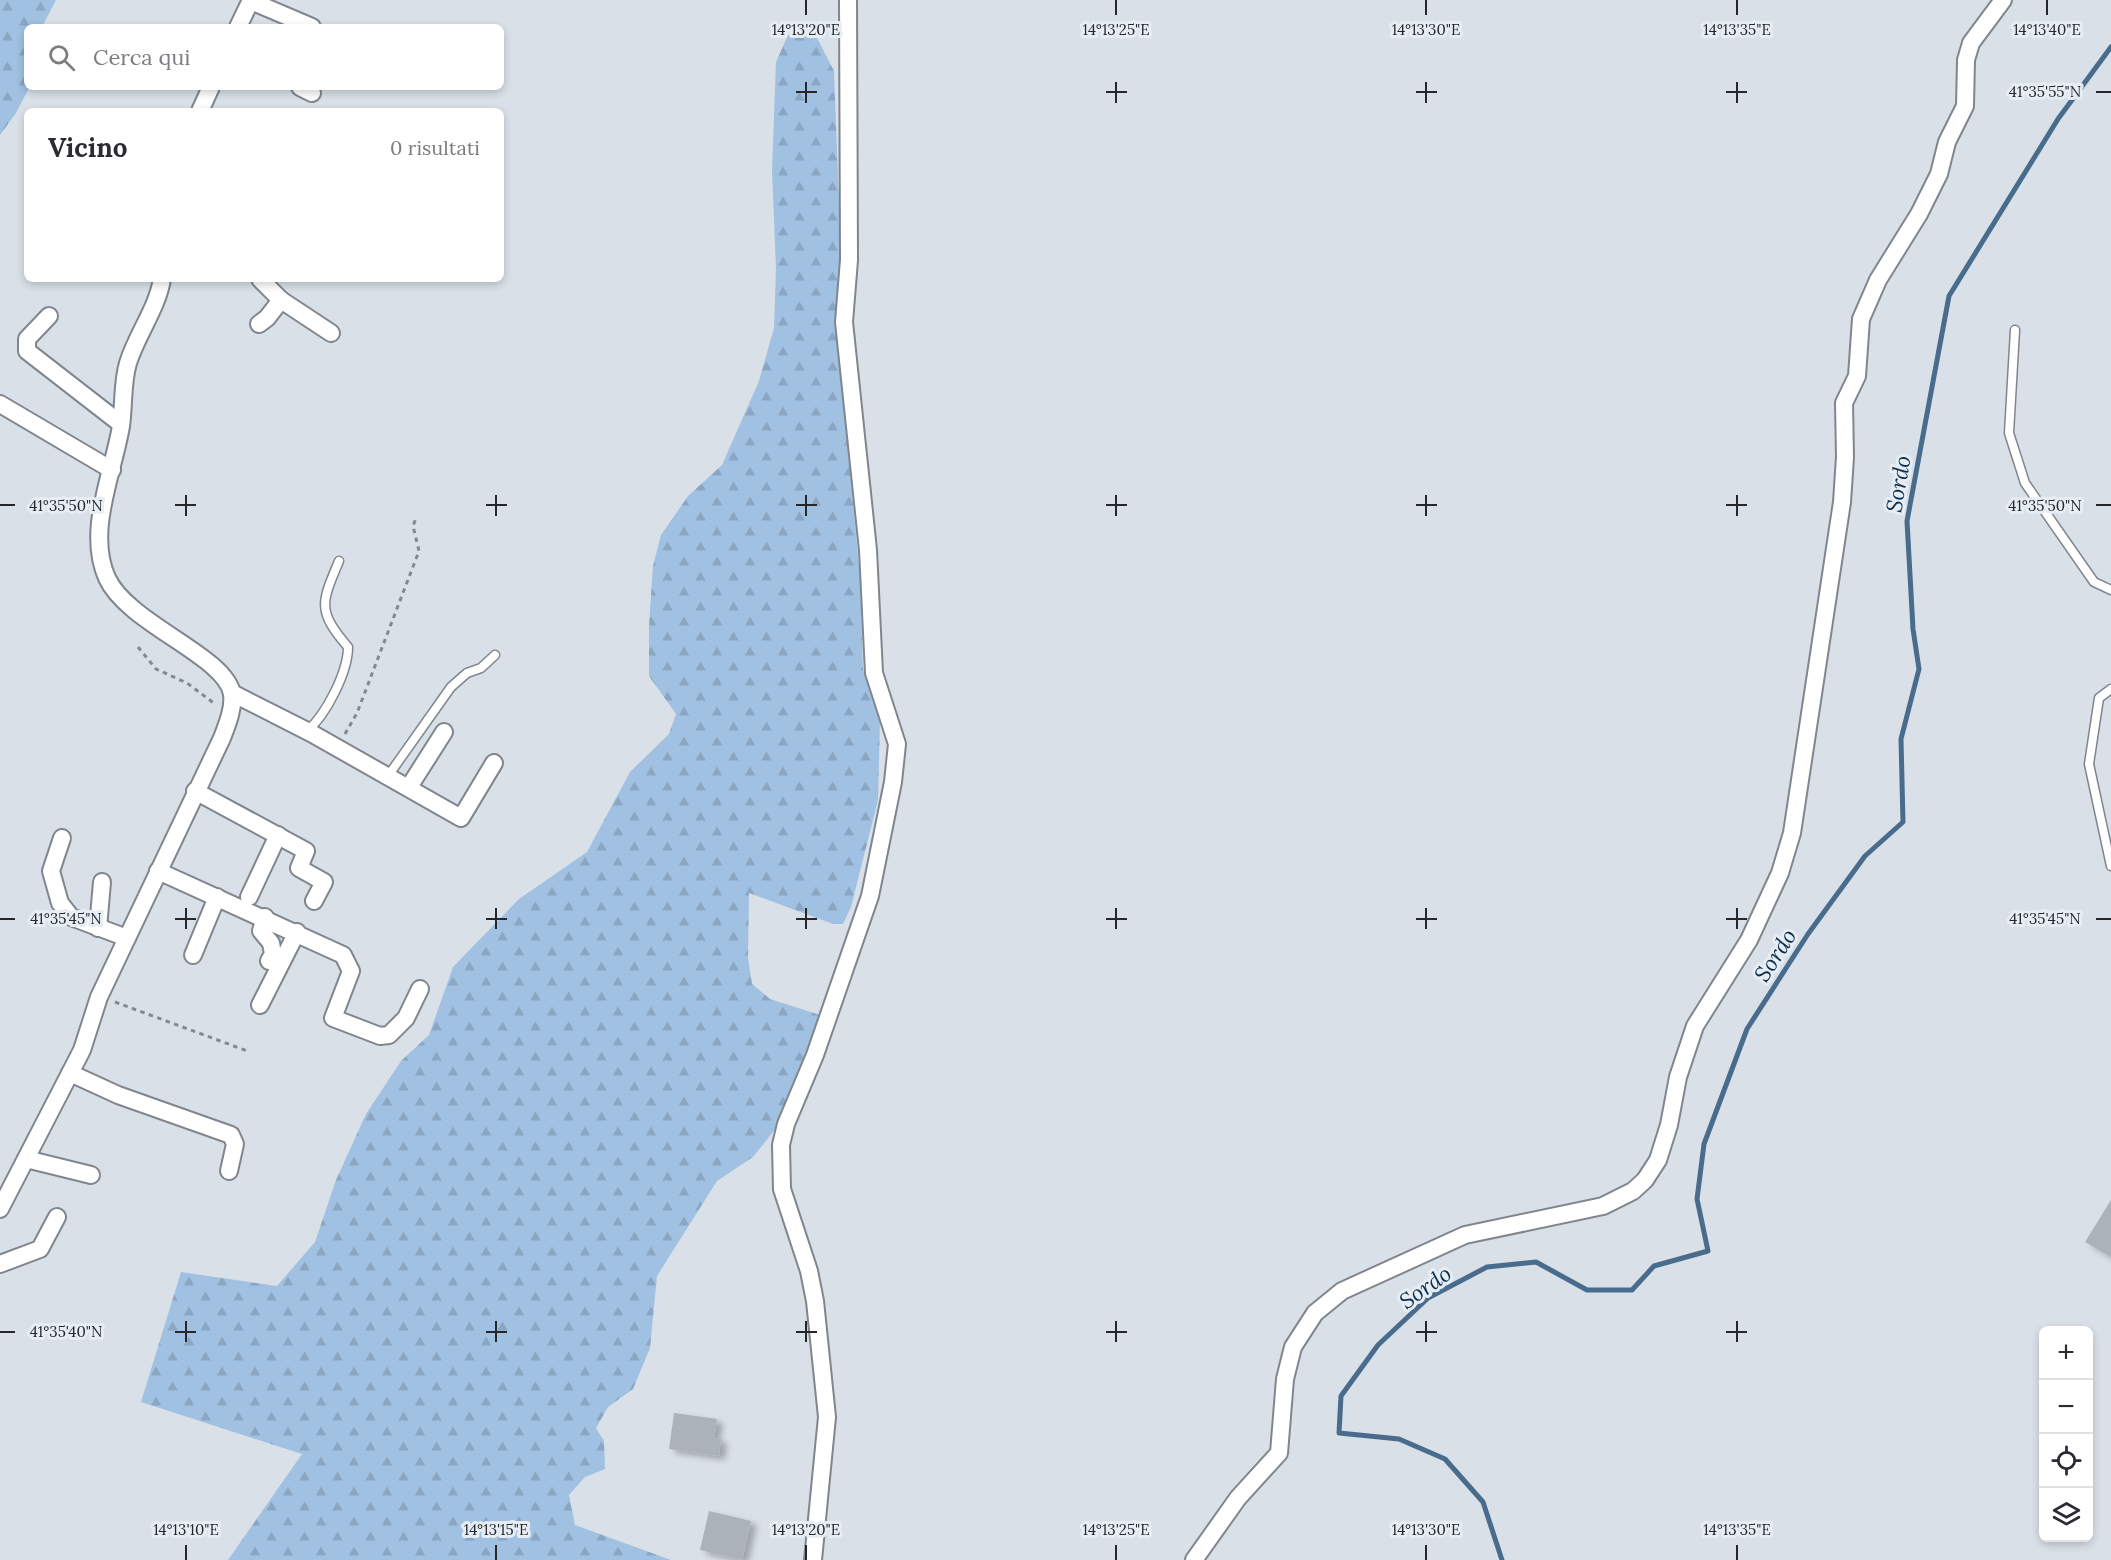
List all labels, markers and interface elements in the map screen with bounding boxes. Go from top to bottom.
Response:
text: 14°13'20"E [772,20,840,39]
text: 14°13'25"E [1082,20,1150,39]
text: 14°13'30"E [1392,20,1460,39]
text: 14°13'35"E [1703,20,1771,39]
text: 14°13'40"E [2013,20,2081,39]
search box [24,24,504,90]
icon: search [45,41,78,74]
text: Cerca qui [93,43,190,71]
text: 41°35'55"N [2009,82,2081,101]
text: Vicino [48,131,128,164]
text: 0 risultati [390,135,480,160]
water label: Sordo [1879,453,1917,515]
text: 41°35'50"N [29,496,103,515]
text: 41°35'50"N [2008,496,2082,515]
text: 41°35'45"N [30,909,102,928]
text: 41°35'45"N [2009,909,2081,928]
water label: Sordo [1748,923,1802,987]
water label: Sordo [1394,1259,1456,1315]
text: 41°35'40"N [30,1322,102,1341]
map controls [2039,1326,2093,1542]
button: + [2039,1326,2093,1380]
button: − [2039,1380,2093,1434]
button: locate [2039,1434,2093,1488]
button: layers [2039,1488,2093,1542]
text: 14°13'10"E [153,1520,219,1539]
text: 14°13'15"E [464,1520,528,1539]
text: 14°13'20"E [772,1520,840,1539]
text: 14°13'25"E [1082,1520,1150,1539]
text: 14°13'30"E [1392,1520,1460,1539]
text: 14°13'35"E [1703,1520,1771,1539]

